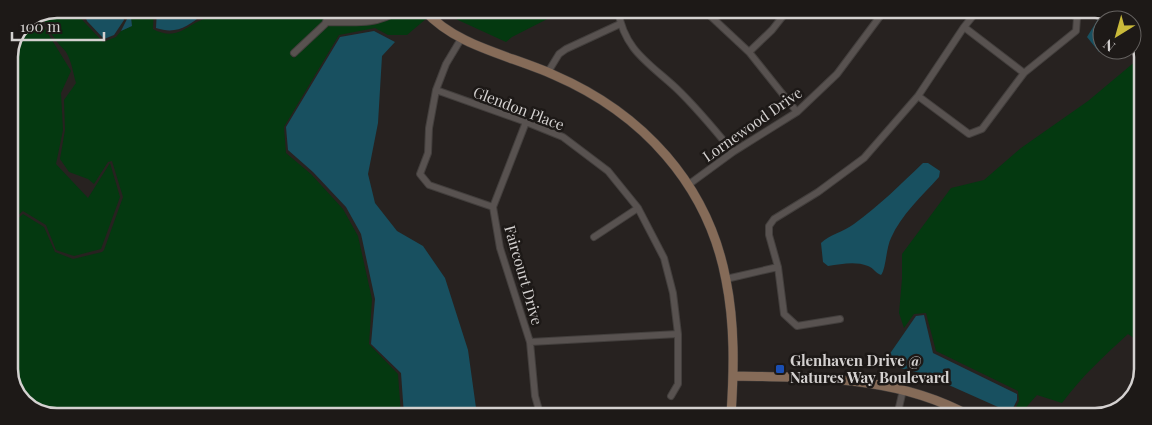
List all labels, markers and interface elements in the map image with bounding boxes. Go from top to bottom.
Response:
scale bar [12,10,105,42]
north arrow [1092,10,1142,60]
text: 100 m [20,16,61,36]
text: N [1099,35,1119,56]
street label: Glendon Place [471,81,567,135]
street label: Lornewood Drive [698,82,806,166]
street label: Faircourt Drive [500,223,548,327]
place label: Glenhaven Drive @ Natures Way Boulevard [790,350,949,387]
marker: Glenhaven Drive @ Natures Way Boulevard [774,363,786,375]

